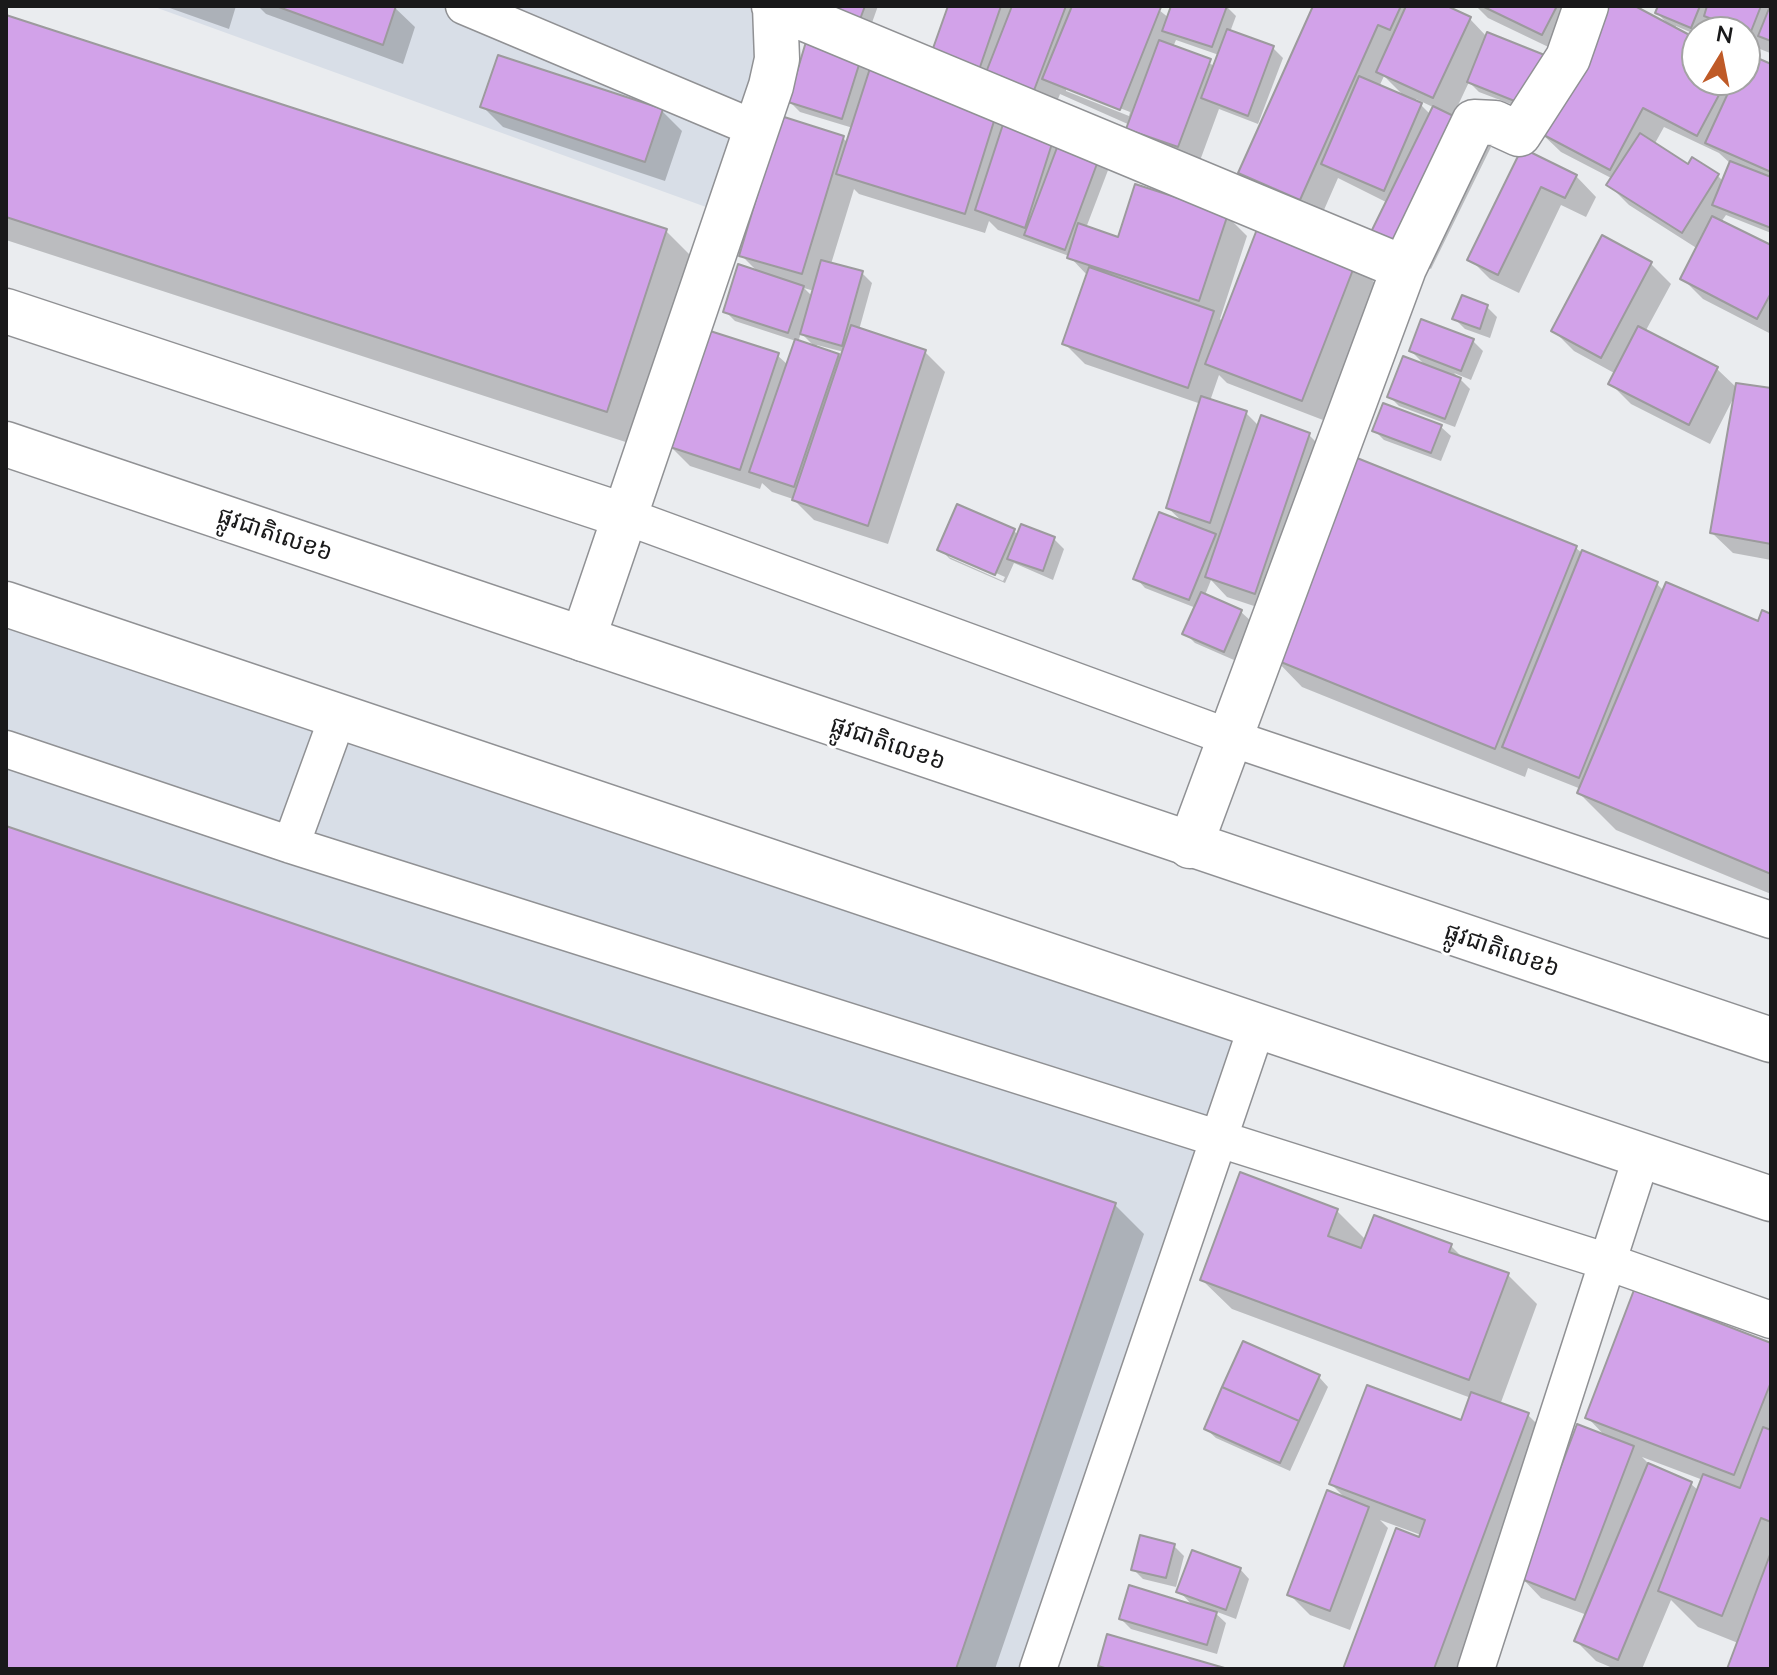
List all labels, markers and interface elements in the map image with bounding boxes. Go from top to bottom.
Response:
north arrow [1681,16,1761,96]
text: N [1714,19,1736,49]
street label: ផ្លូវជាតិលេខ៦ [214,501,336,567]
street label: ផ្លូវជាតិលេខ៦ [827,710,949,776]
street label: ផ្លូវជាតិលេខ៦ [1441,917,1563,983]

